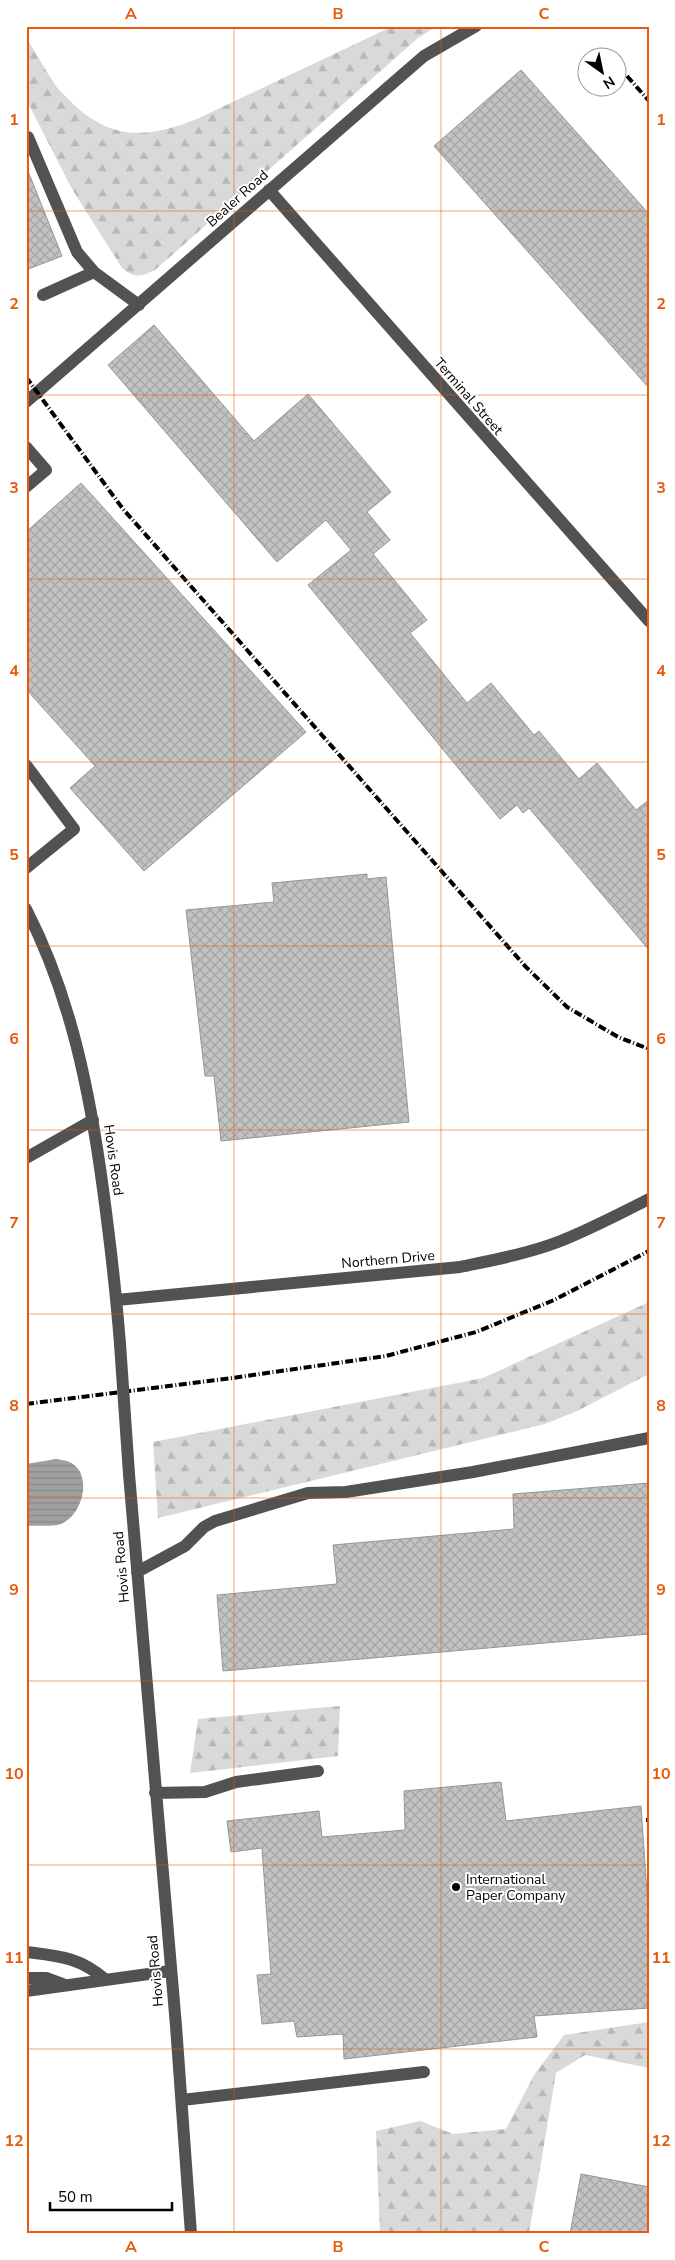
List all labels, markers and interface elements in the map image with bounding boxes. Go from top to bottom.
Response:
text: A [125,3,137,25]
text: B [332,3,344,25]
text: C [539,3,550,25]
north arrow [578,48,628,98]
text: N [599,72,618,93]
text: 1 [9,109,19,131]
text: 1 [656,109,666,131]
street label: Bealer Road [202,166,272,231]
text: 2 [9,293,19,315]
text: 2 [656,293,666,315]
street label: Terminal Street [430,354,507,439]
text: 3 [9,477,19,499]
text: 3 [656,477,666,499]
text: 4 [9,660,19,682]
text: 4 [656,660,666,682]
text: 5 [9,844,19,866]
text: 5 [656,844,666,866]
text: 6 [9,1028,19,1050]
text: 6 [656,1028,666,1050]
street label: Hovis Road [99,1123,128,1197]
text: 7 [9,1212,19,1234]
text: 7 [656,1212,666,1234]
street label: Northern Drive [341,1246,435,1273]
text: 8 [9,1395,19,1417]
text: 8 [656,1395,666,1417]
street label: Hovis Road [109,1530,134,1603]
text: 9 [9,1579,19,1601]
text: 9 [656,1579,666,1601]
text: 10 [4,1763,24,1785]
text: 10 [651,1763,671,1785]
place label: International Paper Company [466,1870,566,1905]
marker: International Paper Company [450,1881,462,1893]
street label: Hovis Road [143,1934,168,2007]
text: 11 [4,1947,24,1969]
text: 11 [651,1947,671,1969]
text: 12 [4,2130,24,2152]
text: 12 [651,2130,671,2152]
scale bar [50,2180,172,2212]
text: 50 m [58,2187,93,2207]
text: A [125,2236,137,2258]
text: B [332,2236,344,2258]
text: C [539,2236,550,2258]

